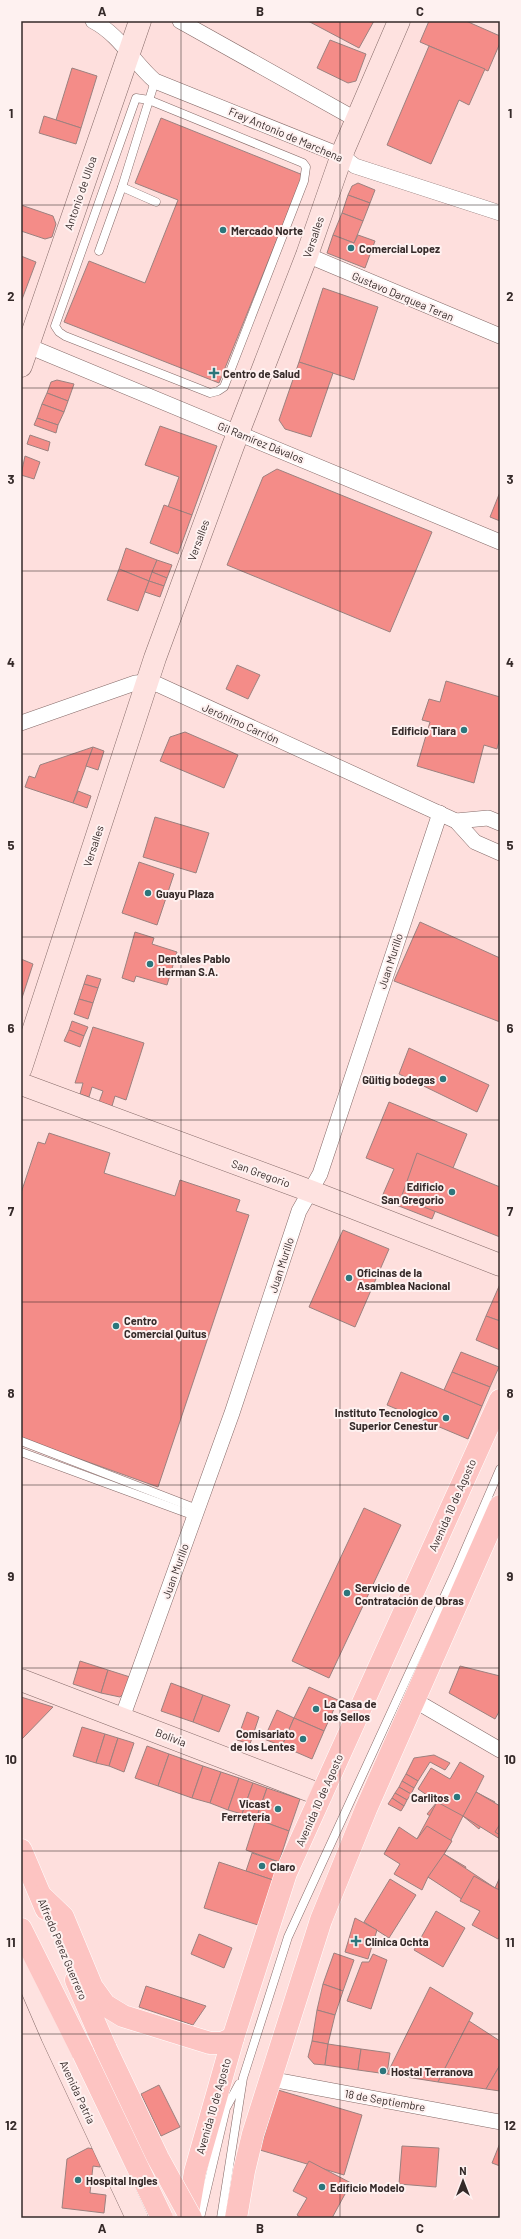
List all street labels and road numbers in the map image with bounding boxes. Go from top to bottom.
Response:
street label: Fray Antonio de Marchena [227,104,345,164]
street label: Antonio de Ulloa [61,154,99,232]
street label: Versalles [300,215,326,259]
street label: Gustavo Darquea Teran [350,269,456,323]
street label: Gil Ramírez Dávalos [216,419,306,465]
street label: Versalles [185,518,211,562]
street label: Jerónimo Carrión [201,700,282,746]
street label: Versalles [80,824,106,868]
street label: Juan Murillo [375,932,405,990]
street label: San Gregorio [230,1156,292,1190]
street label: Juan Murillo [266,1236,296,1294]
street label: Avenida 10 de Agosto [426,1457,478,1553]
street label: Juan Murillo [159,1542,191,1600]
street label: Bolivia [154,1725,188,1749]
street label: Avenida 10 de Agosto [293,1752,345,1848]
street label: Alfredo Perez Guerrero [36,1897,90,2001]
street label: Avenida 10 de Agosto [193,2056,233,2156]
street label: Avenida Patria [58,2058,98,2126]
street label: 18 de Septiembre [344,2086,427,2114]

